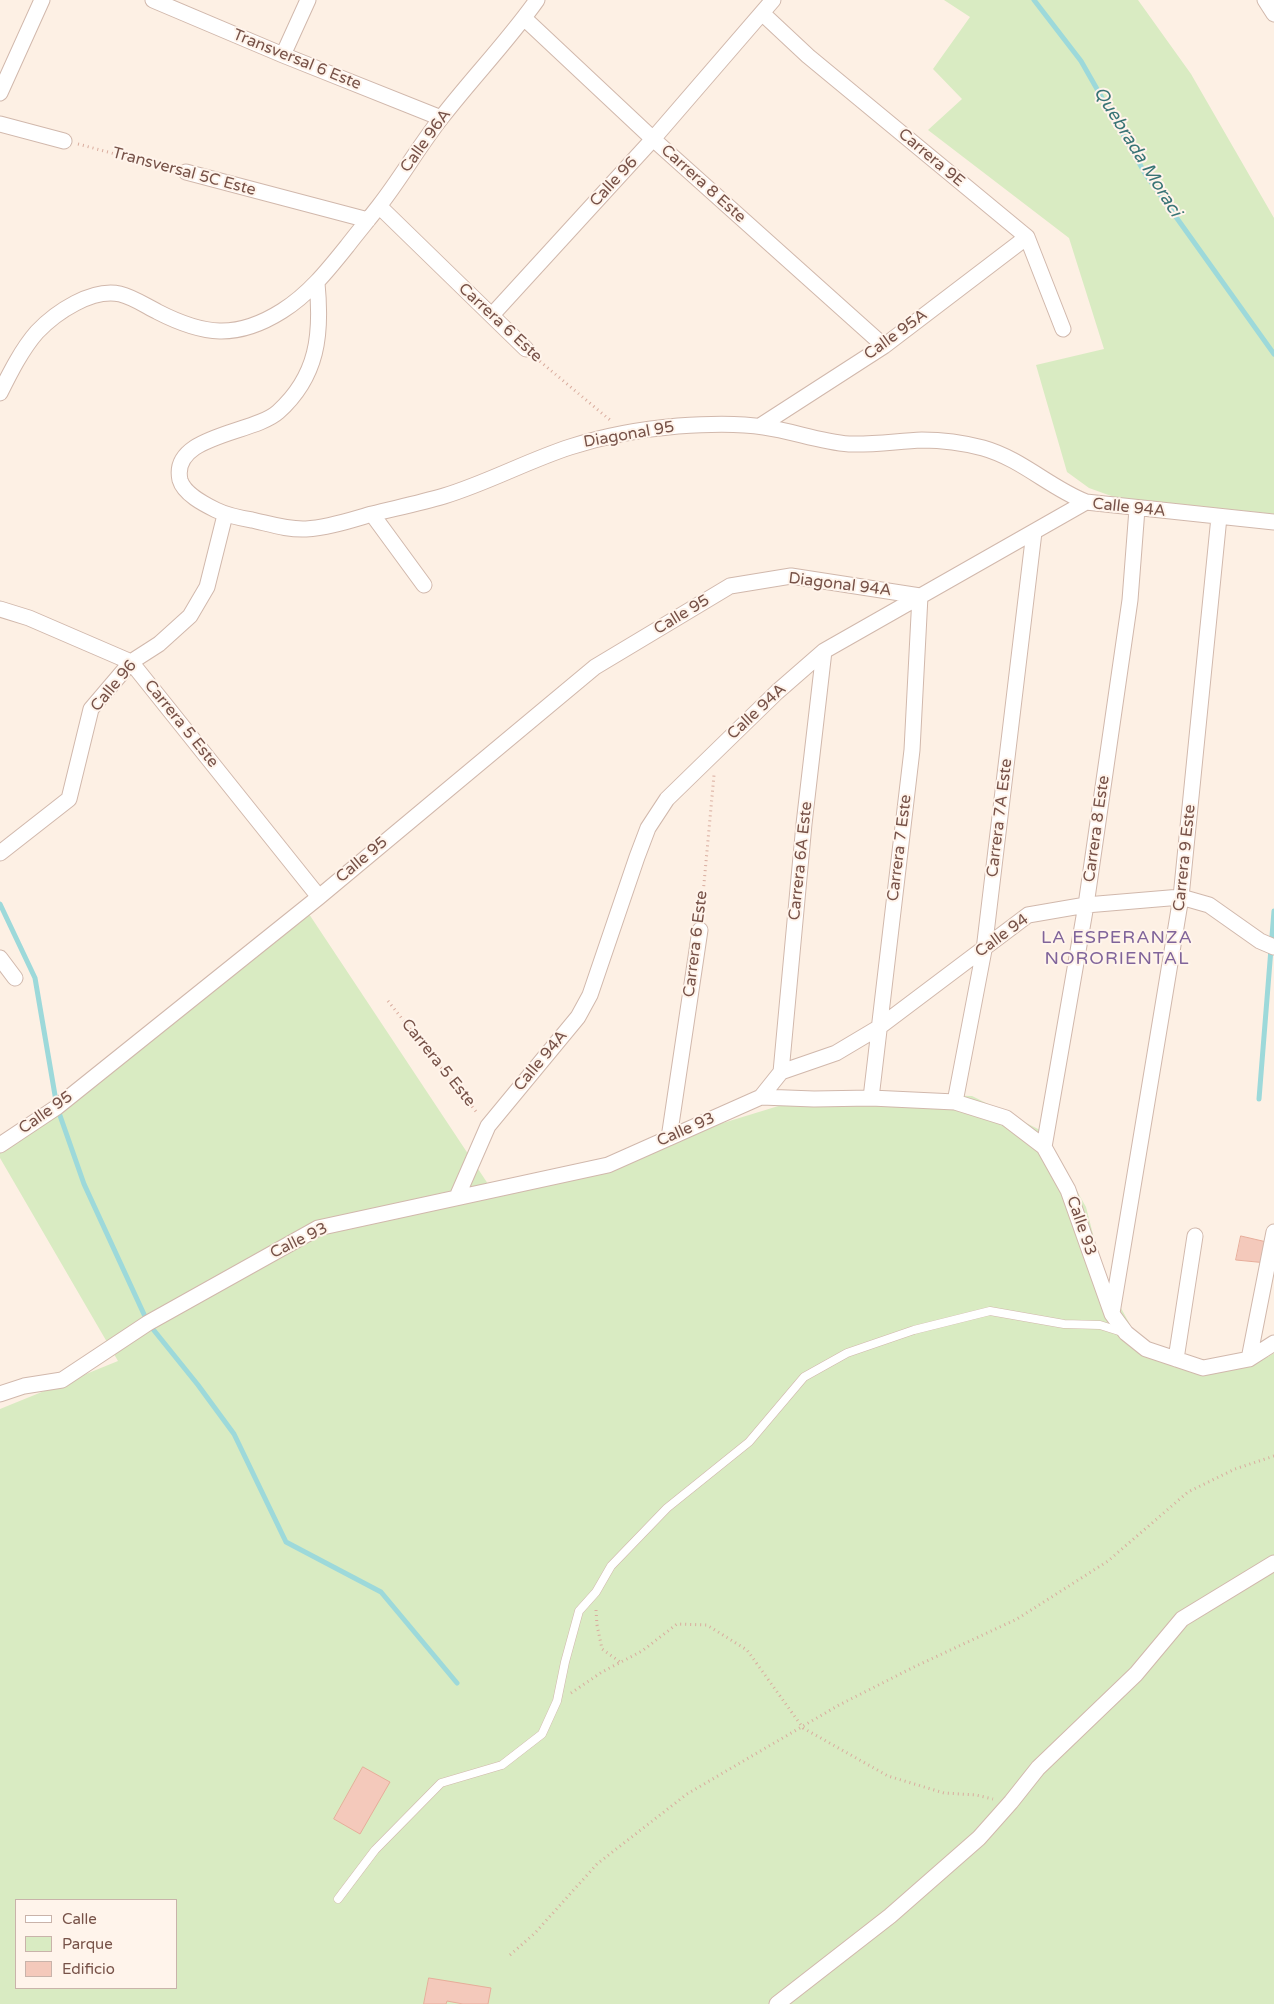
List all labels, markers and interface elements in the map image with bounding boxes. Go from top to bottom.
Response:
street label: Transversal 6 Este [230,26,364,94]
water label: Quebrada Moraci [1088,83,1186,221]
street label: Calle 96A [397,106,455,176]
street label: Carrera 9E [894,125,968,191]
street label: Carrera 8 Este [657,141,749,227]
street label: Transversal 5C Este [110,144,258,200]
street label: Calle 96 [586,153,642,211]
street label: Carrera 6 Este [454,279,546,367]
street label: Calle 95A [861,306,931,364]
street label: Diagonal 95 [582,418,676,452]
street label: Calle 94A [1092,495,1166,521]
street label: Diagonal 94A [787,569,893,601]
street label: Calle 95 [651,591,713,639]
street label: Calle 96 [87,656,141,716]
street label: Carrera 5 Este [140,676,222,772]
street label: Calle 94A [724,680,790,744]
street label: Carrera 7A Este [983,758,1017,878]
street label: Carrera 8 Este [1080,774,1114,884]
street label: Carrera 7 Este [884,794,916,902]
street label: Carrera 6A Este [785,801,817,921]
street label: Carrera 9 Este [1170,804,1200,912]
street label: Calle 95 [332,833,392,887]
street label: Carrera 6 Este [680,890,712,998]
street label: Calle 94 [972,910,1032,962]
district label: LA ESPERANZA NORORIENTAL [1040,927,1194,970]
street label: Carrera 5 Este [397,1015,479,1111]
street label: Calle 94A [510,1027,572,1095]
street label: Calle 95 [15,1088,77,1138]
street label: Calle 93 [654,1109,718,1151]
street label: Calle 93 [1062,1194,1100,1258]
street label: Calle 93 [267,1219,331,1263]
legend [15,1899,178,1989]
text: Calle [62,1910,97,1928]
text: Parque [62,1935,113,1953]
text: Edificio [62,1960,115,1978]

